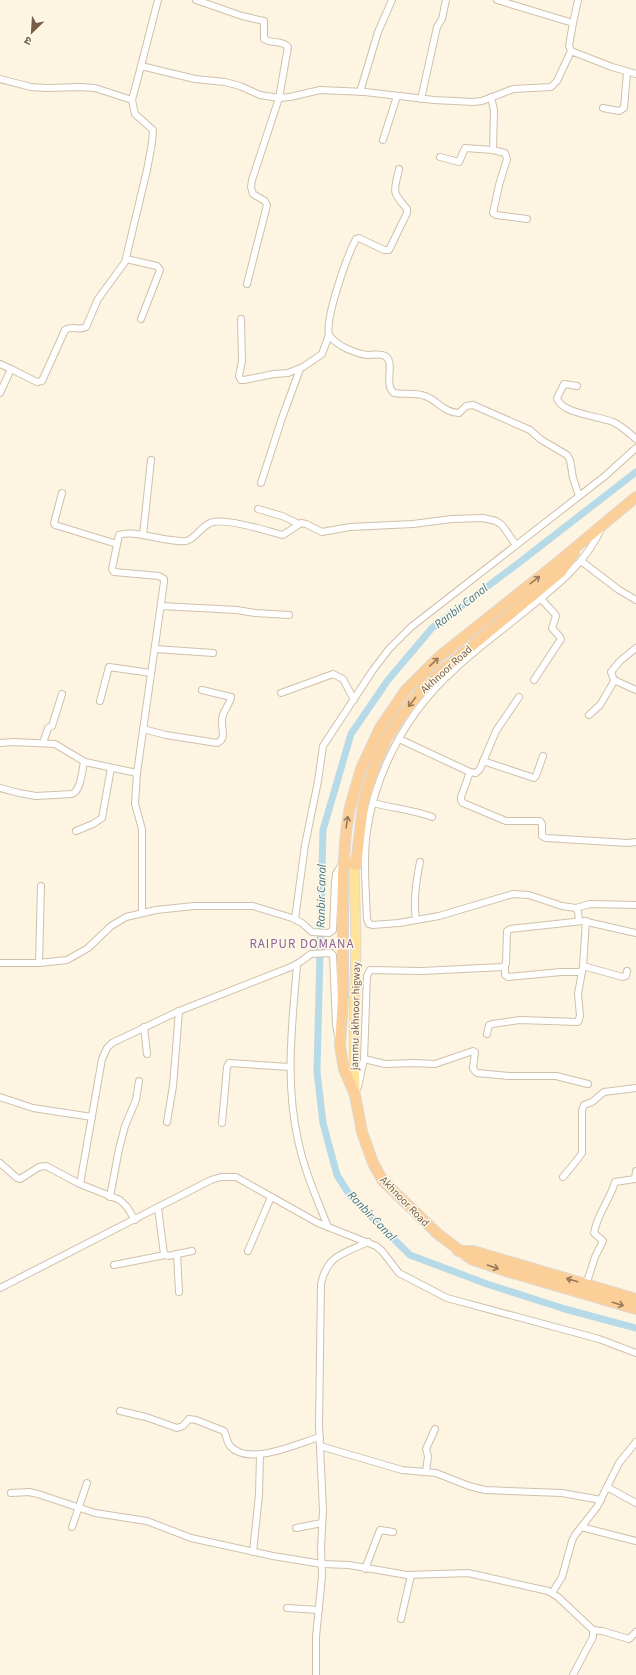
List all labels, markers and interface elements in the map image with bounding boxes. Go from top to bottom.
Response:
north arrow [12,12,52,52]
text: उ [21,32,34,49]
one-way arrow [529,576,540,584]
water label: Ranbir Canal [431,580,492,633]
street label: Akhnoor Road [417,642,475,697]
one-way arrow [429,657,439,667]
one-way arrow [408,696,417,707]
one-way arrow [343,816,351,829]
water label: Ranbir Canal [312,864,331,928]
district label: RAIPUR DOMANA [249,935,355,953]
street label: jammu akhnoor higway [347,962,364,1071]
street label: Akhnoor Road [377,1173,433,1230]
water label: Ranbir Canal [343,1187,400,1245]
one-way arrow [487,1264,500,1271]
one-way arrow [565,1276,578,1283]
one-way arrow [611,1301,624,1308]

